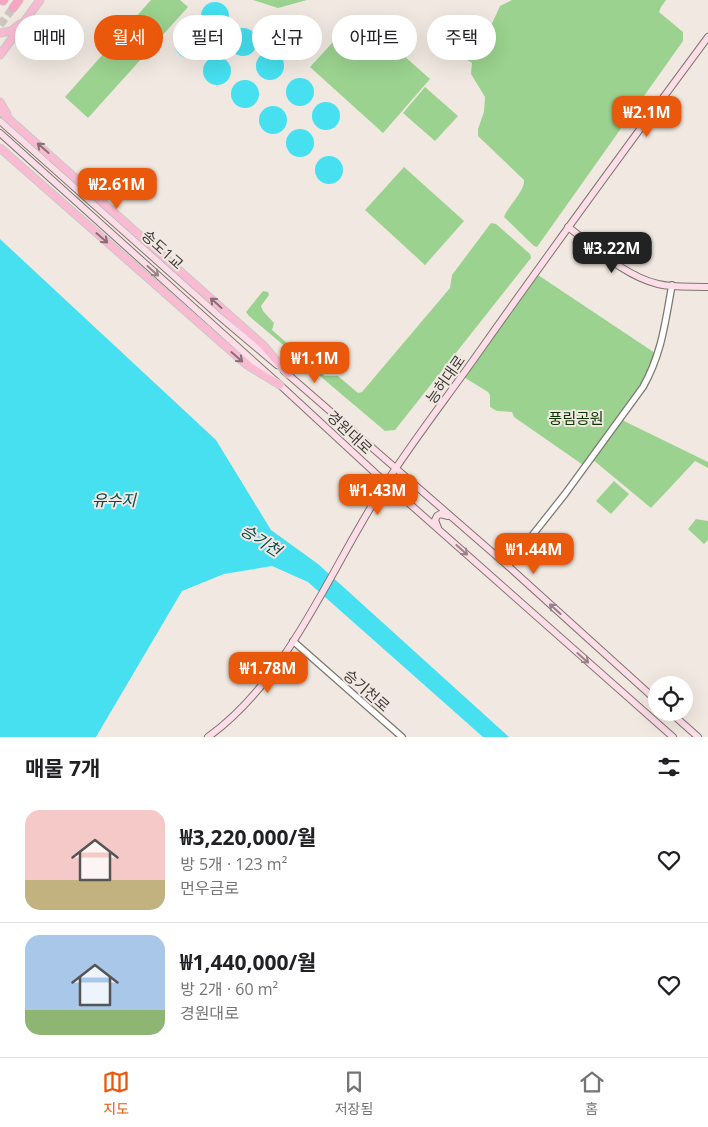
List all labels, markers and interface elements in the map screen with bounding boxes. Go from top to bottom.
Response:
chip: 매매 [15,15,84,60]
chip: 월세 [94,15,163,60]
chip: 필터 [173,15,242,60]
chip: 신규 [252,15,322,60]
chip: 아파트 [332,15,417,60]
chip: 주택 [427,15,496,60]
pin: ₩2.1M [612,96,682,138]
text: ₩2.1M [623,101,671,123]
one-way arrow [36,143,49,154]
pin: ₩2.61M [76,168,158,210]
text: ₩2.61M [89,173,145,195]
street label: 송도1교 [138,225,188,273]
one-way arrow [96,232,109,244]
pin: ₩3.22M [571,232,653,274]
text: ₩3.22M [584,237,640,259]
one-way arrow [147,265,160,277]
one-way arrow [210,297,223,309]
pin: ₩1.1M [280,342,350,384]
text: ₩1.1M [291,347,339,369]
one-way arrow [231,351,244,362]
street label: 능허대로 [421,351,469,407]
street label: 경원대로 [323,406,377,458]
park label: 풍림공원 [548,408,604,428]
pin: ₩1.43M [337,474,419,516]
text: ₩1.43M [350,479,406,501]
water label: 유수지 [92,489,137,511]
water label: 승기천 [236,519,287,562]
pin: ₩1.44M [493,532,575,575]
text: ₩1.44M [506,538,562,560]
one-way arrow [455,544,468,556]
one-way arrow [548,603,561,614]
pin: ₩1.78M [227,652,309,694]
one-way arrow [577,652,590,664]
text: ₩1.78M [240,657,296,679]
street label: 승기천로 [340,664,394,716]
map controls [648,676,693,721]
button: locate [648,676,693,721]
icon: filters [655,753,683,781]
text: 매물 7개 [25,754,100,782]
text: ₩3,220,000/월 [180,823,316,851]
icon: home [65,830,125,890]
icon: heart [655,846,683,874]
text: 방 5개 · 123 m² [180,853,287,875]
text: 먼우금로 [180,877,239,899]
text: ₩1,440,000/월 [180,948,316,976]
icon: home [65,955,125,1015]
icon: heart [655,971,683,999]
text: 방 2개 · 60 m² [180,978,278,1000]
text: 경원대로 [180,1002,239,1024]
tab: 지도 [102,1068,130,1118]
tab: 저장됨 [335,1068,373,1118]
tab: 홈 [578,1068,606,1118]

